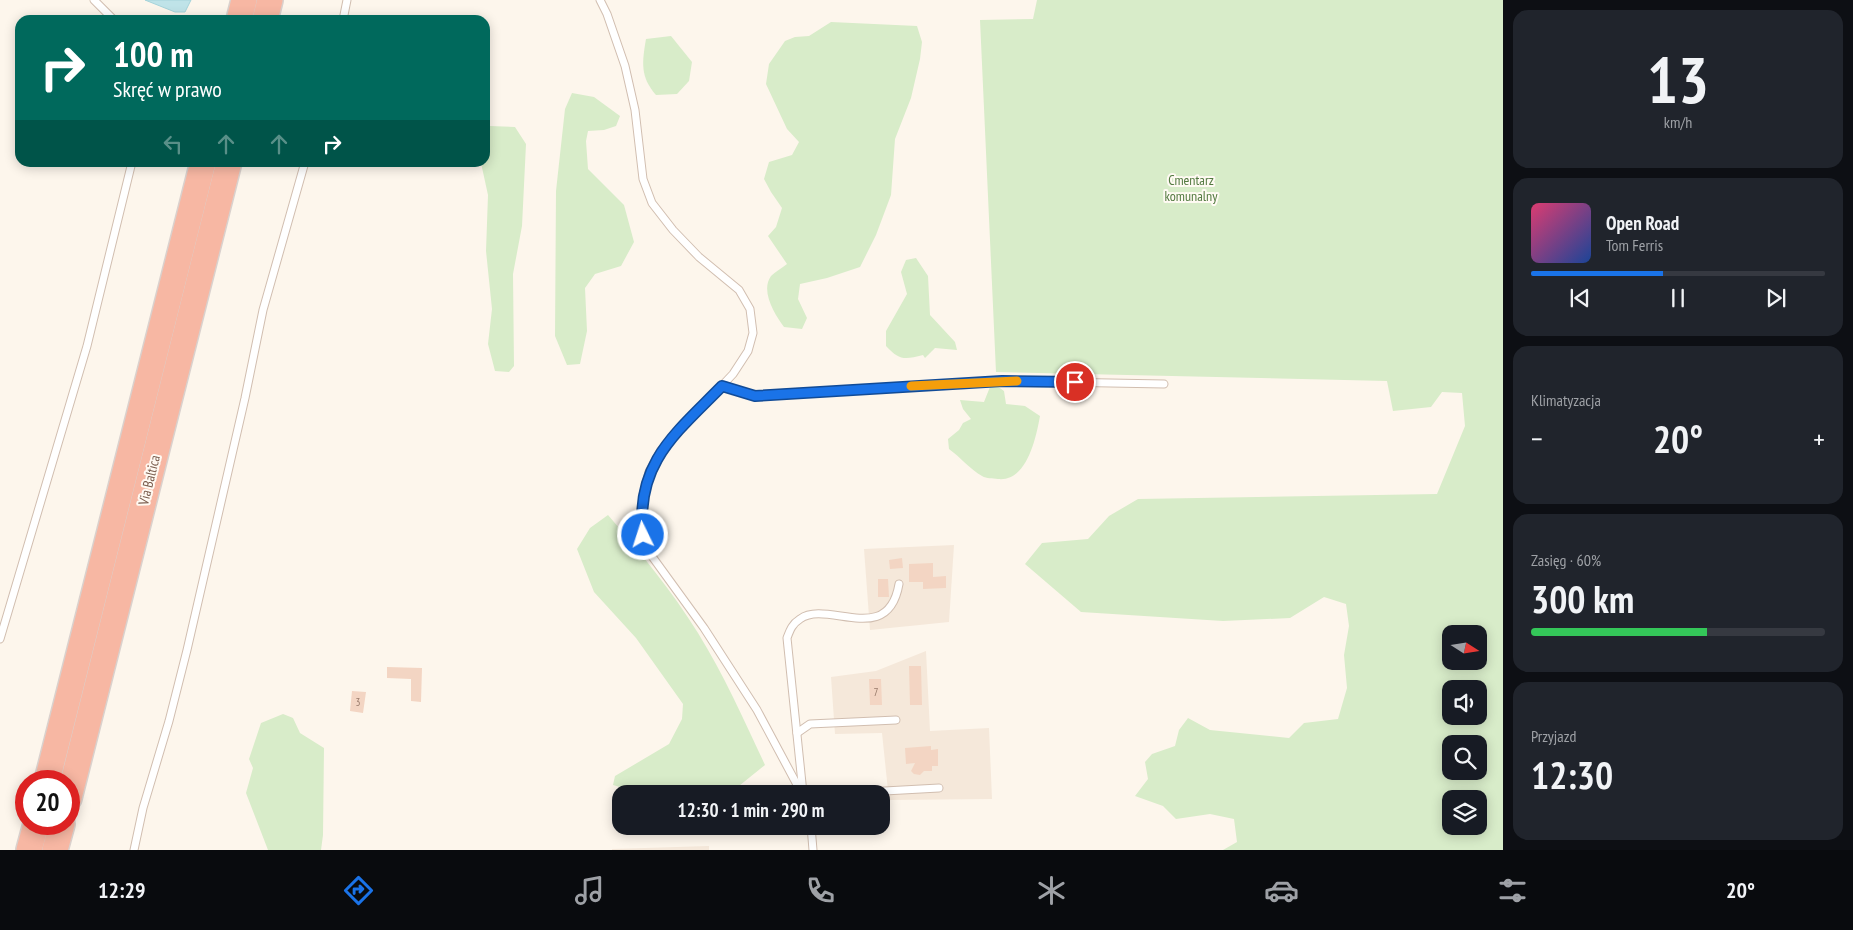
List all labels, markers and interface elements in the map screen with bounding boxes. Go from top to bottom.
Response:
text: 100 m [113,31,194,77]
icon: right [30,35,95,100]
text: 13 [1647,37,1709,121]
text: Skręć w prawo [113,75,222,103]
text: km/h [1664,112,1692,132]
icon: left [159,130,187,158]
icon: ahead [212,130,240,158]
icon: ahead [265,130,293,158]
icon: right [318,130,346,158]
park label: Cmentarz komunalny [1165,171,1218,205]
text: Open Road [1606,211,1679,235]
text: Tom Ferris [1606,235,1663,255]
icon: previous [1566,284,1594,312]
icon: pause [1664,284,1692,312]
icon: next [1762,284,1790,312]
pin [1054,361,1096,403]
icon: arrive [1061,368,1089,396]
text: Klimatyzacja [1531,390,1601,410]
text: 20° [1653,414,1703,463]
text: − [1531,420,1543,457]
text: + [1813,420,1825,457]
street label: Via Baltica [134,453,164,508]
position arrow [616,508,668,560]
text: Zasięg · 60% [1531,550,1601,570]
text: 300 km [1531,574,1634,623]
north arrow [1442,625,1488,670]
map controls [1442,625,1487,835]
button: sound [1442,680,1487,725]
house number: 7 [874,685,879,699]
house number: 3 [356,695,361,709]
text: Przyjazd [1531,726,1576,746]
button: search [1442,735,1487,780]
text: 12:30 [1531,750,1613,799]
speed limit sign: 20 [15,770,80,835]
button: layers [1442,790,1487,835]
text: 12:30 · 1 min · 290 m [678,798,824,822]
icon: directions [341,873,376,908]
icon: music [572,873,607,908]
icon: phone [803,873,838,908]
icon: climate [1034,873,1069,908]
icon: car [1264,873,1299,908]
icon: filters [1495,873,1530,908]
text: 12:29 [98,876,145,904]
text: 20° [1726,876,1755,904]

